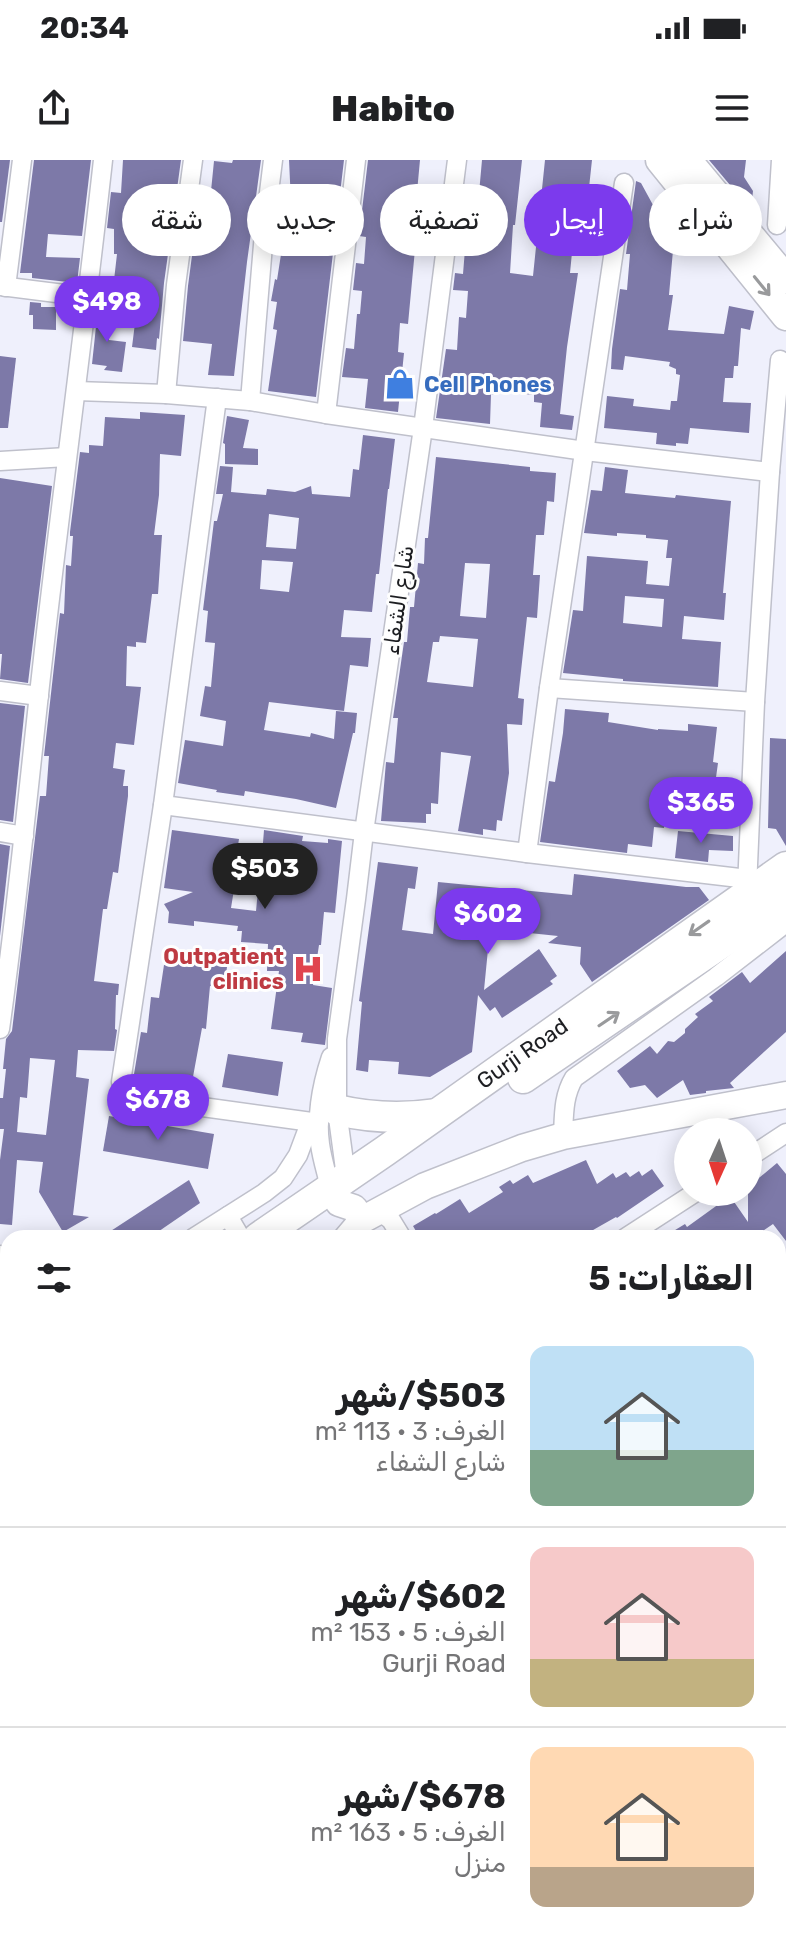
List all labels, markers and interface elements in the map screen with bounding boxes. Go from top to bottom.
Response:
text: 20:34 [40,10,129,46]
icon: share [32,86,76,130]
icon: menu [710,86,754,130]
text: Habito [331,87,455,130]
chip: شقة [122,184,231,256]
chip: جديد [247,184,364,256]
chip: تصفية [380,184,508,256]
chip: إيجار [524,184,633,256]
chip: شراء [649,184,762,256]
pin: $498 [60,276,154,344]
one-way arrow [752,276,770,297]
text: $498 [72,286,142,317]
shop icon: Cell Phones [383,367,417,401]
place label: Cell Phones [424,371,552,398]
street label: شارع الشفاء [377,543,422,657]
pin: $365 [654,777,748,845]
text: $365 [667,787,735,818]
pin: $503 [218,843,312,911]
text: $503 [231,853,299,884]
pin: $602 [441,888,535,956]
text: $602 [454,898,522,929]
one-way arrow [689,919,710,936]
place label: Outpatient clinics [163,943,284,995]
hospital icon: Outpatient clinics [291,952,325,986]
one-way arrow [597,1011,620,1027]
street label: Gurji Road [472,1012,573,1095]
pin: $678 [111,1074,205,1142]
text: $678 [125,1084,191,1115]
north arrow [674,1118,762,1206]
map controls [674,1118,762,1206]
icon: filters [32,1256,76,1300]
text: العقارات: 5 [589,1258,754,1299]
text: $503/شهر [337,1375,506,1416]
icon: home [594,1378,690,1474]
text: الغرف: 3 · 113 m² [315,1416,506,1447]
text: شارع الشفاء [375,1447,506,1478]
text: $602/شهر [337,1576,506,1617]
icon: home [594,1579,690,1675]
text: الغرف: 5 · 153 m² [311,1617,506,1648]
text: Gurji Road [382,1648,506,1679]
text: $678/شهر [340,1776,506,1817]
icon: home [594,1779,690,1875]
text: الغرف: 5 · 163 m² [310,1817,506,1848]
text: منزل [454,1848,506,1879]

